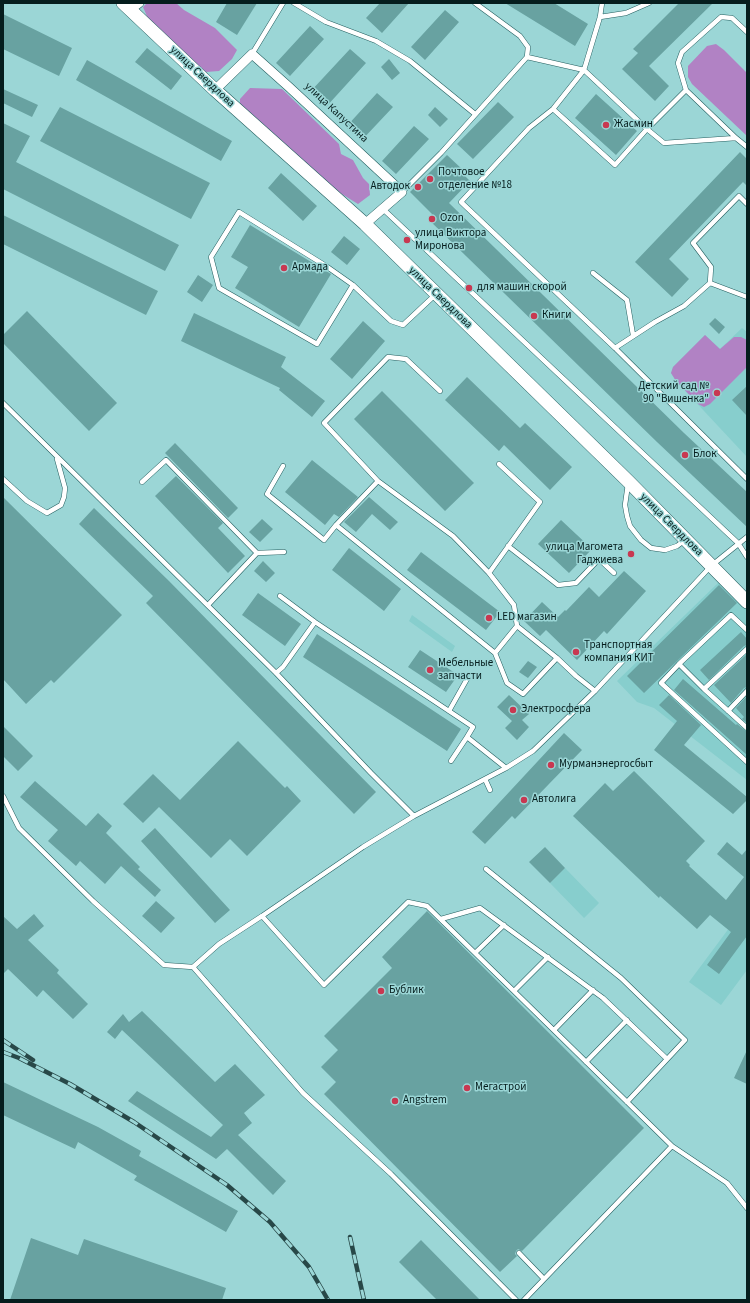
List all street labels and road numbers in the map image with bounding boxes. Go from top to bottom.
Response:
street label: улица Свердлова [167,44,237,110]
street label: улица Капустина [302,80,370,146]
street label: улица Свердлова [405,264,475,332]
street label: улица Свердлова [637,491,705,559]

